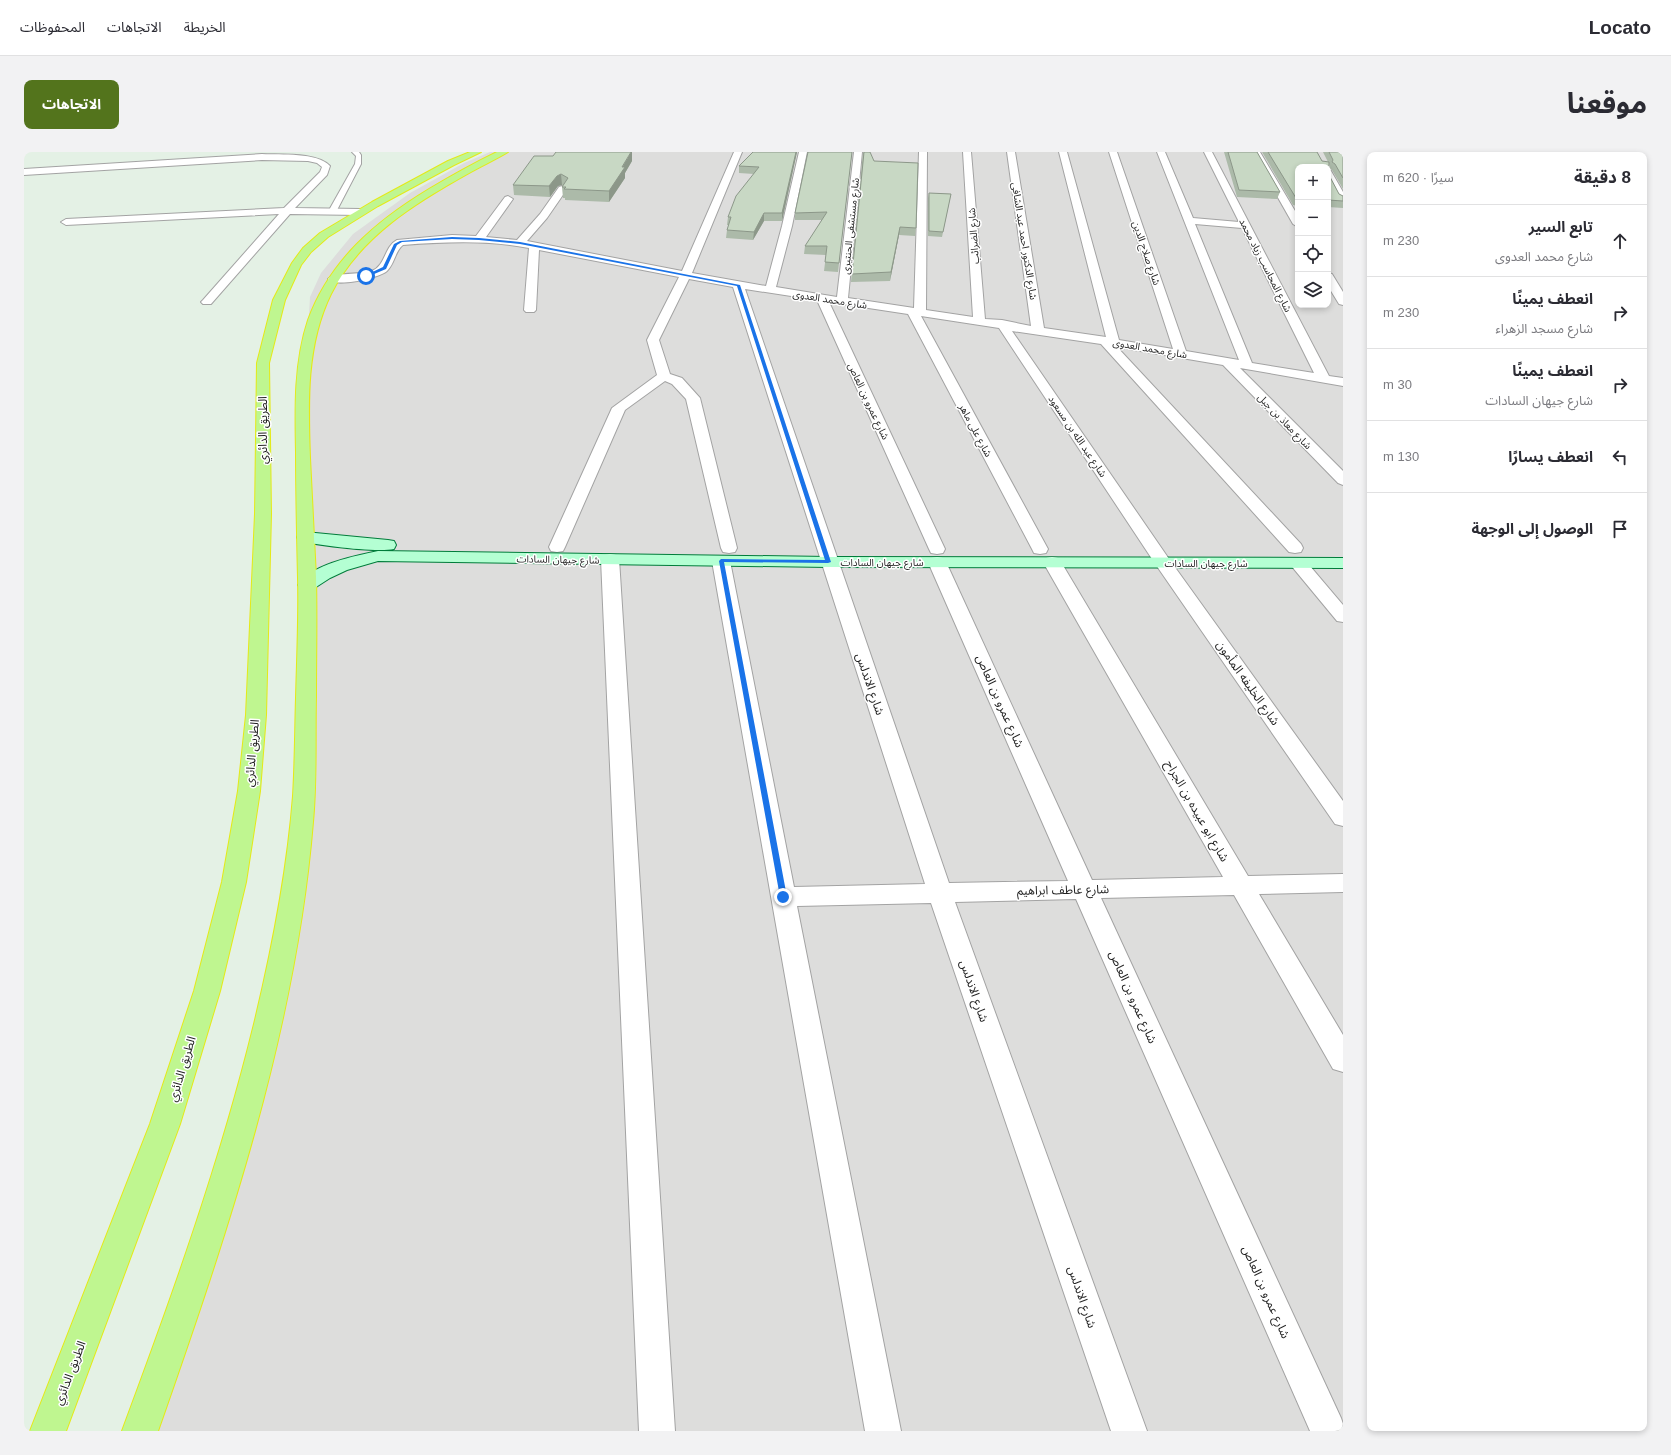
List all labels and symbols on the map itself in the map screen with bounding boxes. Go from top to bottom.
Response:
street label: شارع مستشفى الحنتيرى [840,177,863,275]
street label: شارع الدكتور احمد عبد الشافى [1008,182,1039,301]
street label: شارع الضرائب [966,207,983,265]
street label: شارع المحاسب زياد محمد [1235,217,1294,315]
street label: شارع صلاح الدين [1129,220,1163,287]
route start [357,267,375,285]
street label: شارع محمد العدوى [792,288,868,313]
street label: شارع محمد العدوى [1112,337,1188,362]
street label: شارع عمرو بن العاص [844,361,891,442]
street label: شارع معاذ بن جبل [1254,391,1314,453]
street label: شارع عبد الله بن مسعود [1045,394,1109,480]
street label: الطريق الدائري [256,396,273,464]
street label: شارع على ماهر [955,401,994,460]
street label: شارع جيهان السادات [516,553,600,568]
street label: شارع جيهان السادات [841,557,924,570]
street label: شارع جيهان السادات [1165,558,1248,571]
street label: شارع الخليفه المأمون [1212,638,1283,729]
street label: شارع الاندلس [851,651,887,717]
street label: شارع عمرو بن العاص [971,653,1027,750]
street label: الطريق الدائري [242,718,265,788]
street label: شارع ابو عبيده بن الجراح [1160,758,1232,865]
street label: شارع عاطف ابراهيم [1017,882,1109,900]
route end [774,888,792,906]
street label: شارع عمرو بن العاص [1104,949,1160,1046]
street label: شارع الاندلس [955,958,991,1024]
street label: الطريق الدائري [165,1034,201,1104]
street label: شارع عمرو بن العاص [1237,1244,1293,1341]
street label: شارع الاندلس [1063,1264,1099,1330]
street label: الطريق الدائري [51,1339,91,1408]

